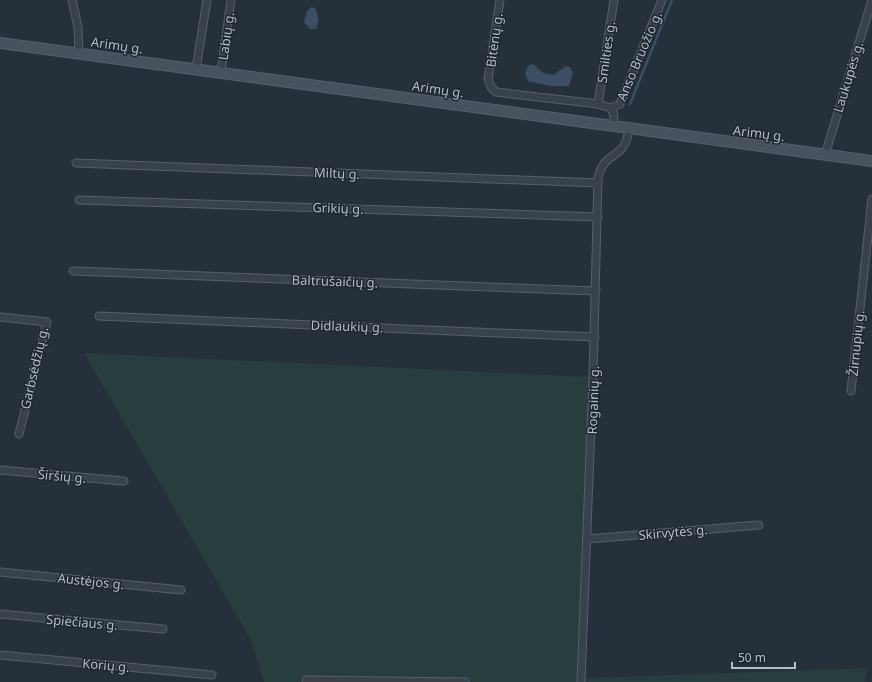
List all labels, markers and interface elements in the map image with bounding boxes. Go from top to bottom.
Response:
street label: Anso Bruožio g. [612,8,666,104]
street label: Labių g. [214,11,238,61]
street label: Bitėnų g. [481,12,507,68]
street label: Smilties g. [593,20,619,84]
street label: Arimų g. [90,32,144,58]
street label: Laukupės g. [829,39,867,115]
street label: Arimų g. [411,76,465,102]
street label: Arimų g. [732,121,786,145]
street label: Miltų g. [314,163,360,183]
street label: Grikių g. [312,198,364,218]
street label: Baltrušaičių g. [291,270,379,292]
street label: Žirnupių g. [844,309,868,377]
street label: Didlaukių g. [310,316,384,336]
street label: Garbsėdžių g. [16,325,52,411]
street label: Rogainių g. [583,365,603,435]
street label: Širšių g. [37,465,87,487]
street label: Skirvytės g. [638,520,708,544]
street label: Austėjos g. [57,569,125,593]
street label: Spiečiaus g. [45,610,119,634]
scale bar [732,644,795,670]
text: 50 m [738,649,766,666]
street label: Korių g. [82,654,130,676]

